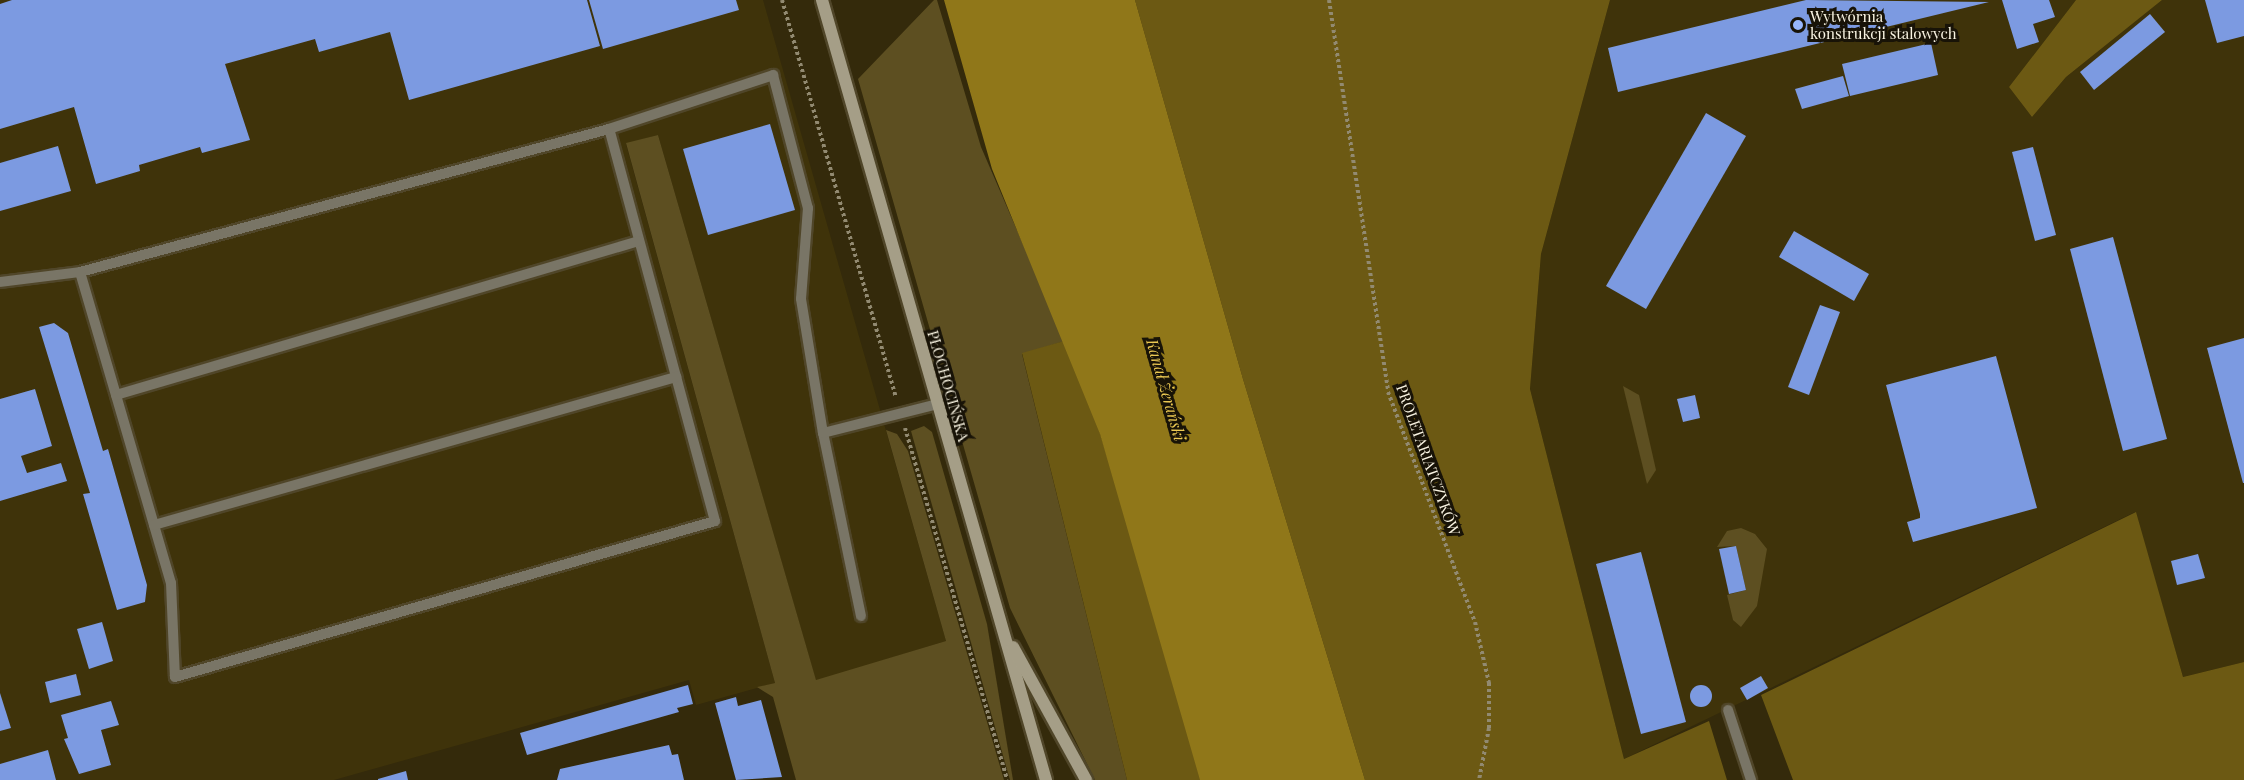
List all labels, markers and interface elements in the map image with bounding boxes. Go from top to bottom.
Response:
place label: Wytwórnia konstrukcji stalowych [1810,7,1956,42]
marker: Wytwórnia konstrukcji stalowych [1791,18,1805,32]
street label: PŁOCHOCIŃSKA [924,328,972,444]
water label: Kanał Żerański [1142,336,1190,444]
street label: PROLETARIATCZYKÓW [1392,382,1464,538]

